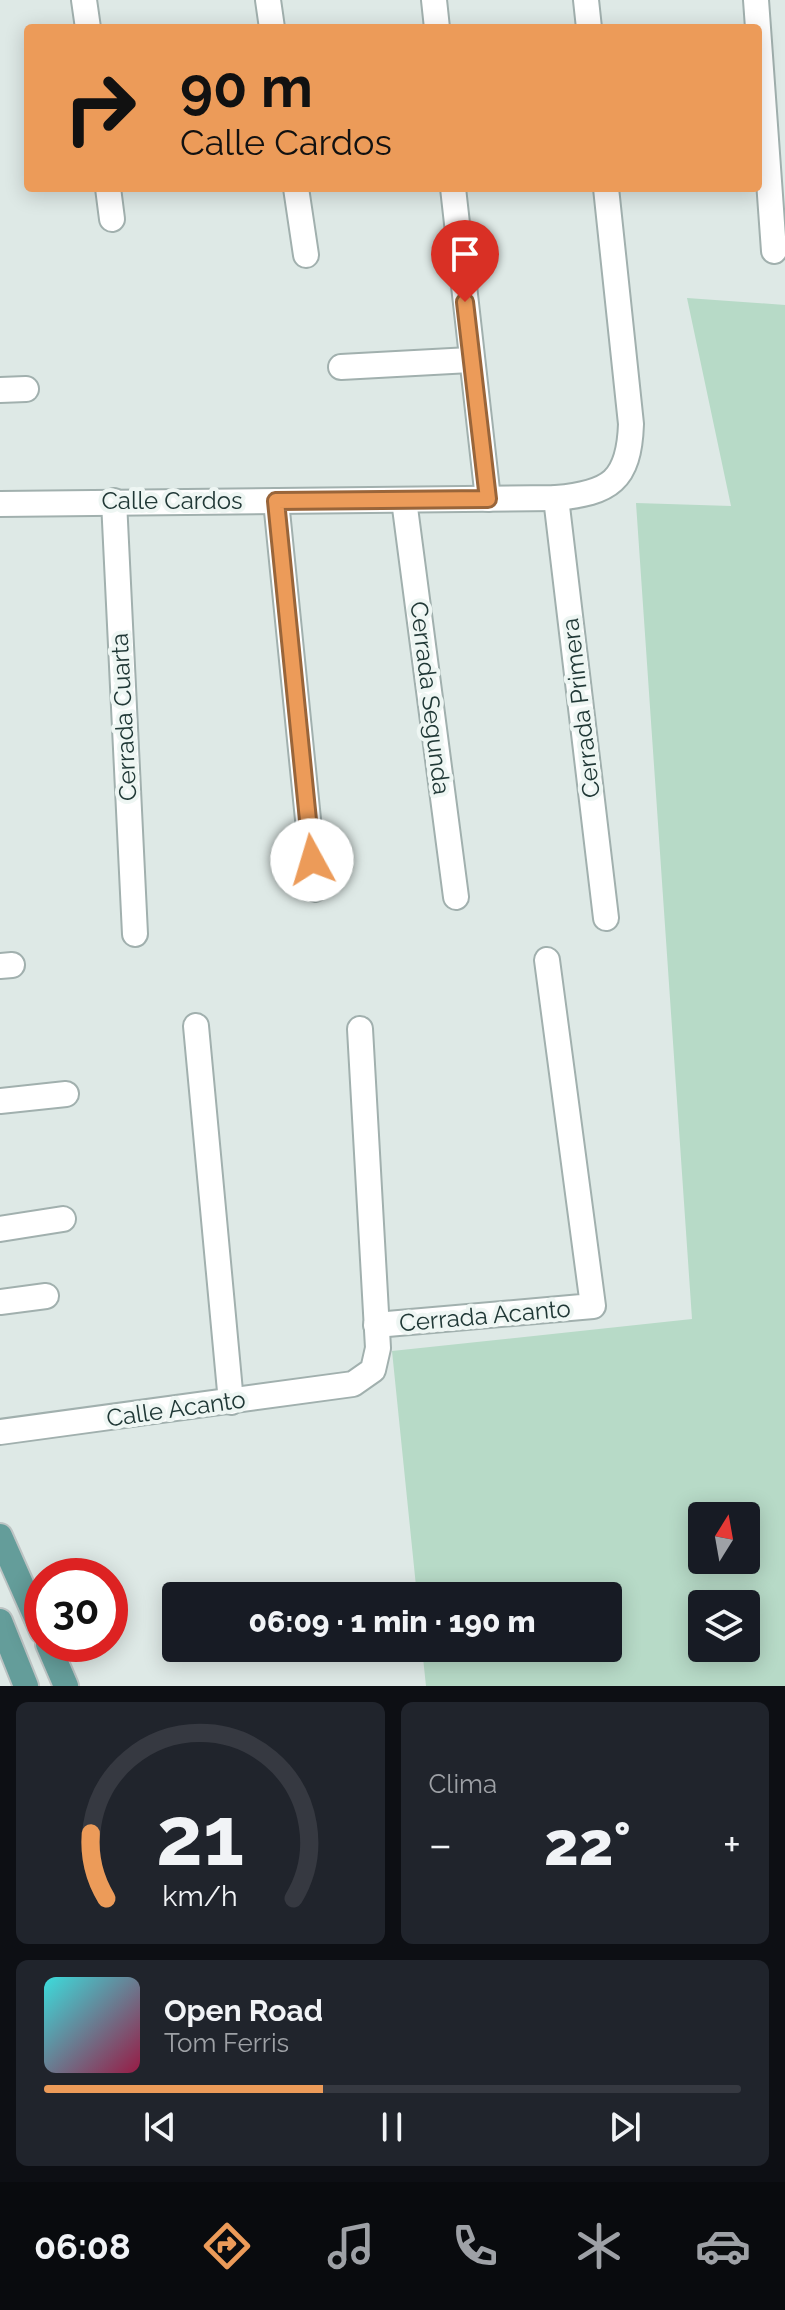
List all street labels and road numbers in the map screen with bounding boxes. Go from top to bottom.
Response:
street label: Calle Cardos [101,486,243,515]
street label: Cerrada Segunda [404,600,457,796]
street label: Cerrada Primera [555,617,606,800]
street label: Cerrada Cuarta [105,632,142,802]
street label: Cerrada Acanto [398,1294,572,1337]
street label: Calle Acanto [105,1384,247,1433]

